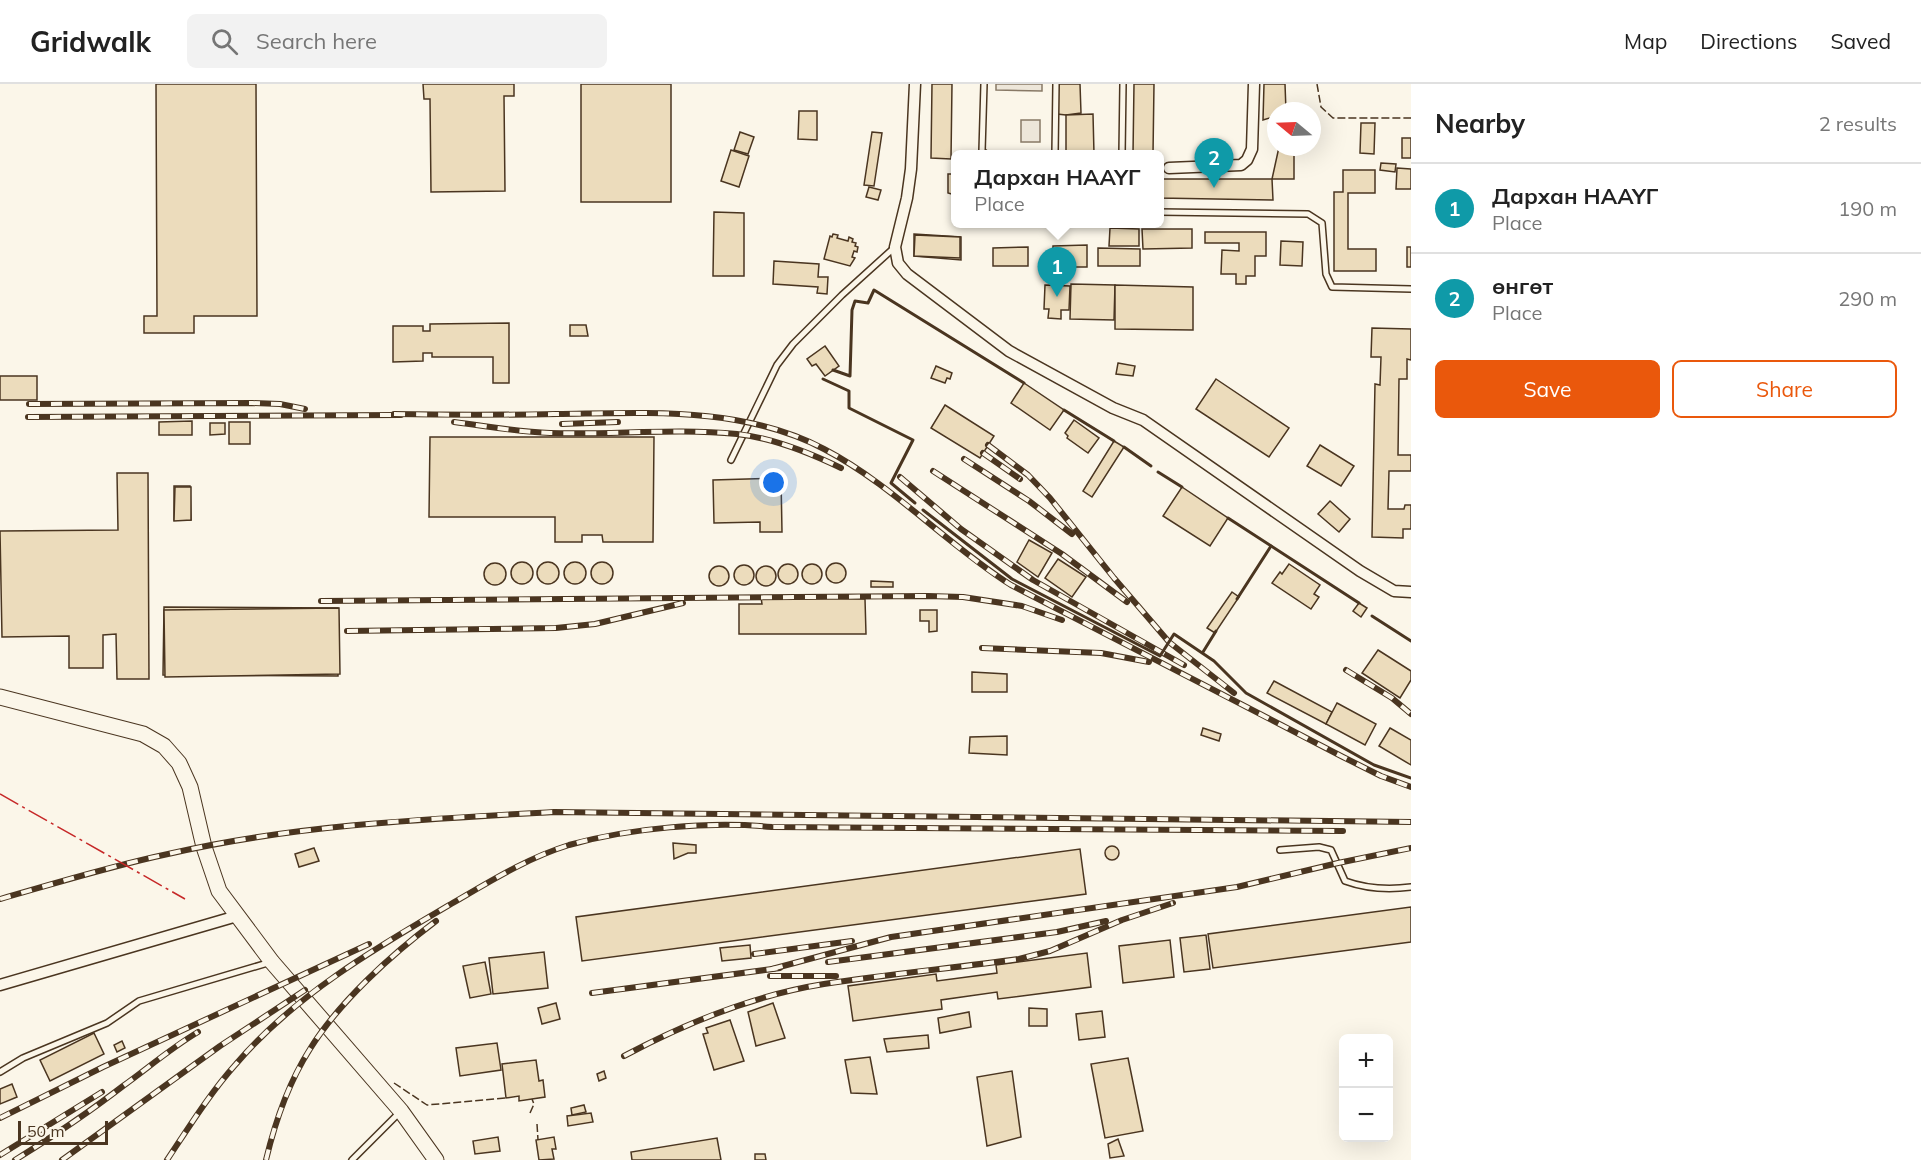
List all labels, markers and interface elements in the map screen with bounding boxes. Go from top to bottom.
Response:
search box [187,14,607,68]
text: Gridwalk [30,24,151,59]
icon: search [208,25,241,58]
text: Search here [256,27,377,55]
text: Map [1624,28,1667,54]
text: Directions [1700,28,1797,54]
text: Saved [1830,28,1891,54]
north arrow [1267,102,1321,156]
text: Nearby [1435,107,1525,140]
text: 2 results [1819,111,1897,136]
pin: 2 [1194,138,1234,188]
popup [951,150,1164,228]
text: Дархан НААҮГ [974,163,1141,191]
text: Дархан НААҮГ [1492,182,1658,210]
text: Place [974,191,1025,216]
text: 1 [1449,196,1461,221]
text: 190 m [1838,196,1897,221]
text: Place [1492,210,1542,235]
pin: 1 [1038,248,1076,297]
text: өнгөт [1492,272,1553,300]
text: 2 [1449,286,1461,311]
text: 290 m [1838,286,1897,311]
text: Place [1492,300,1542,325]
button: Save [1435,360,1660,418]
button: Share [1672,360,1897,418]
your location [759,468,788,497]
map controls [1339,1034,1393,1142]
button: + [1339,1034,1393,1088]
button: − [1339,1088,1393,1142]
scale bar [18,1118,108,1146]
text: 50 m [27,1121,64,1141]

